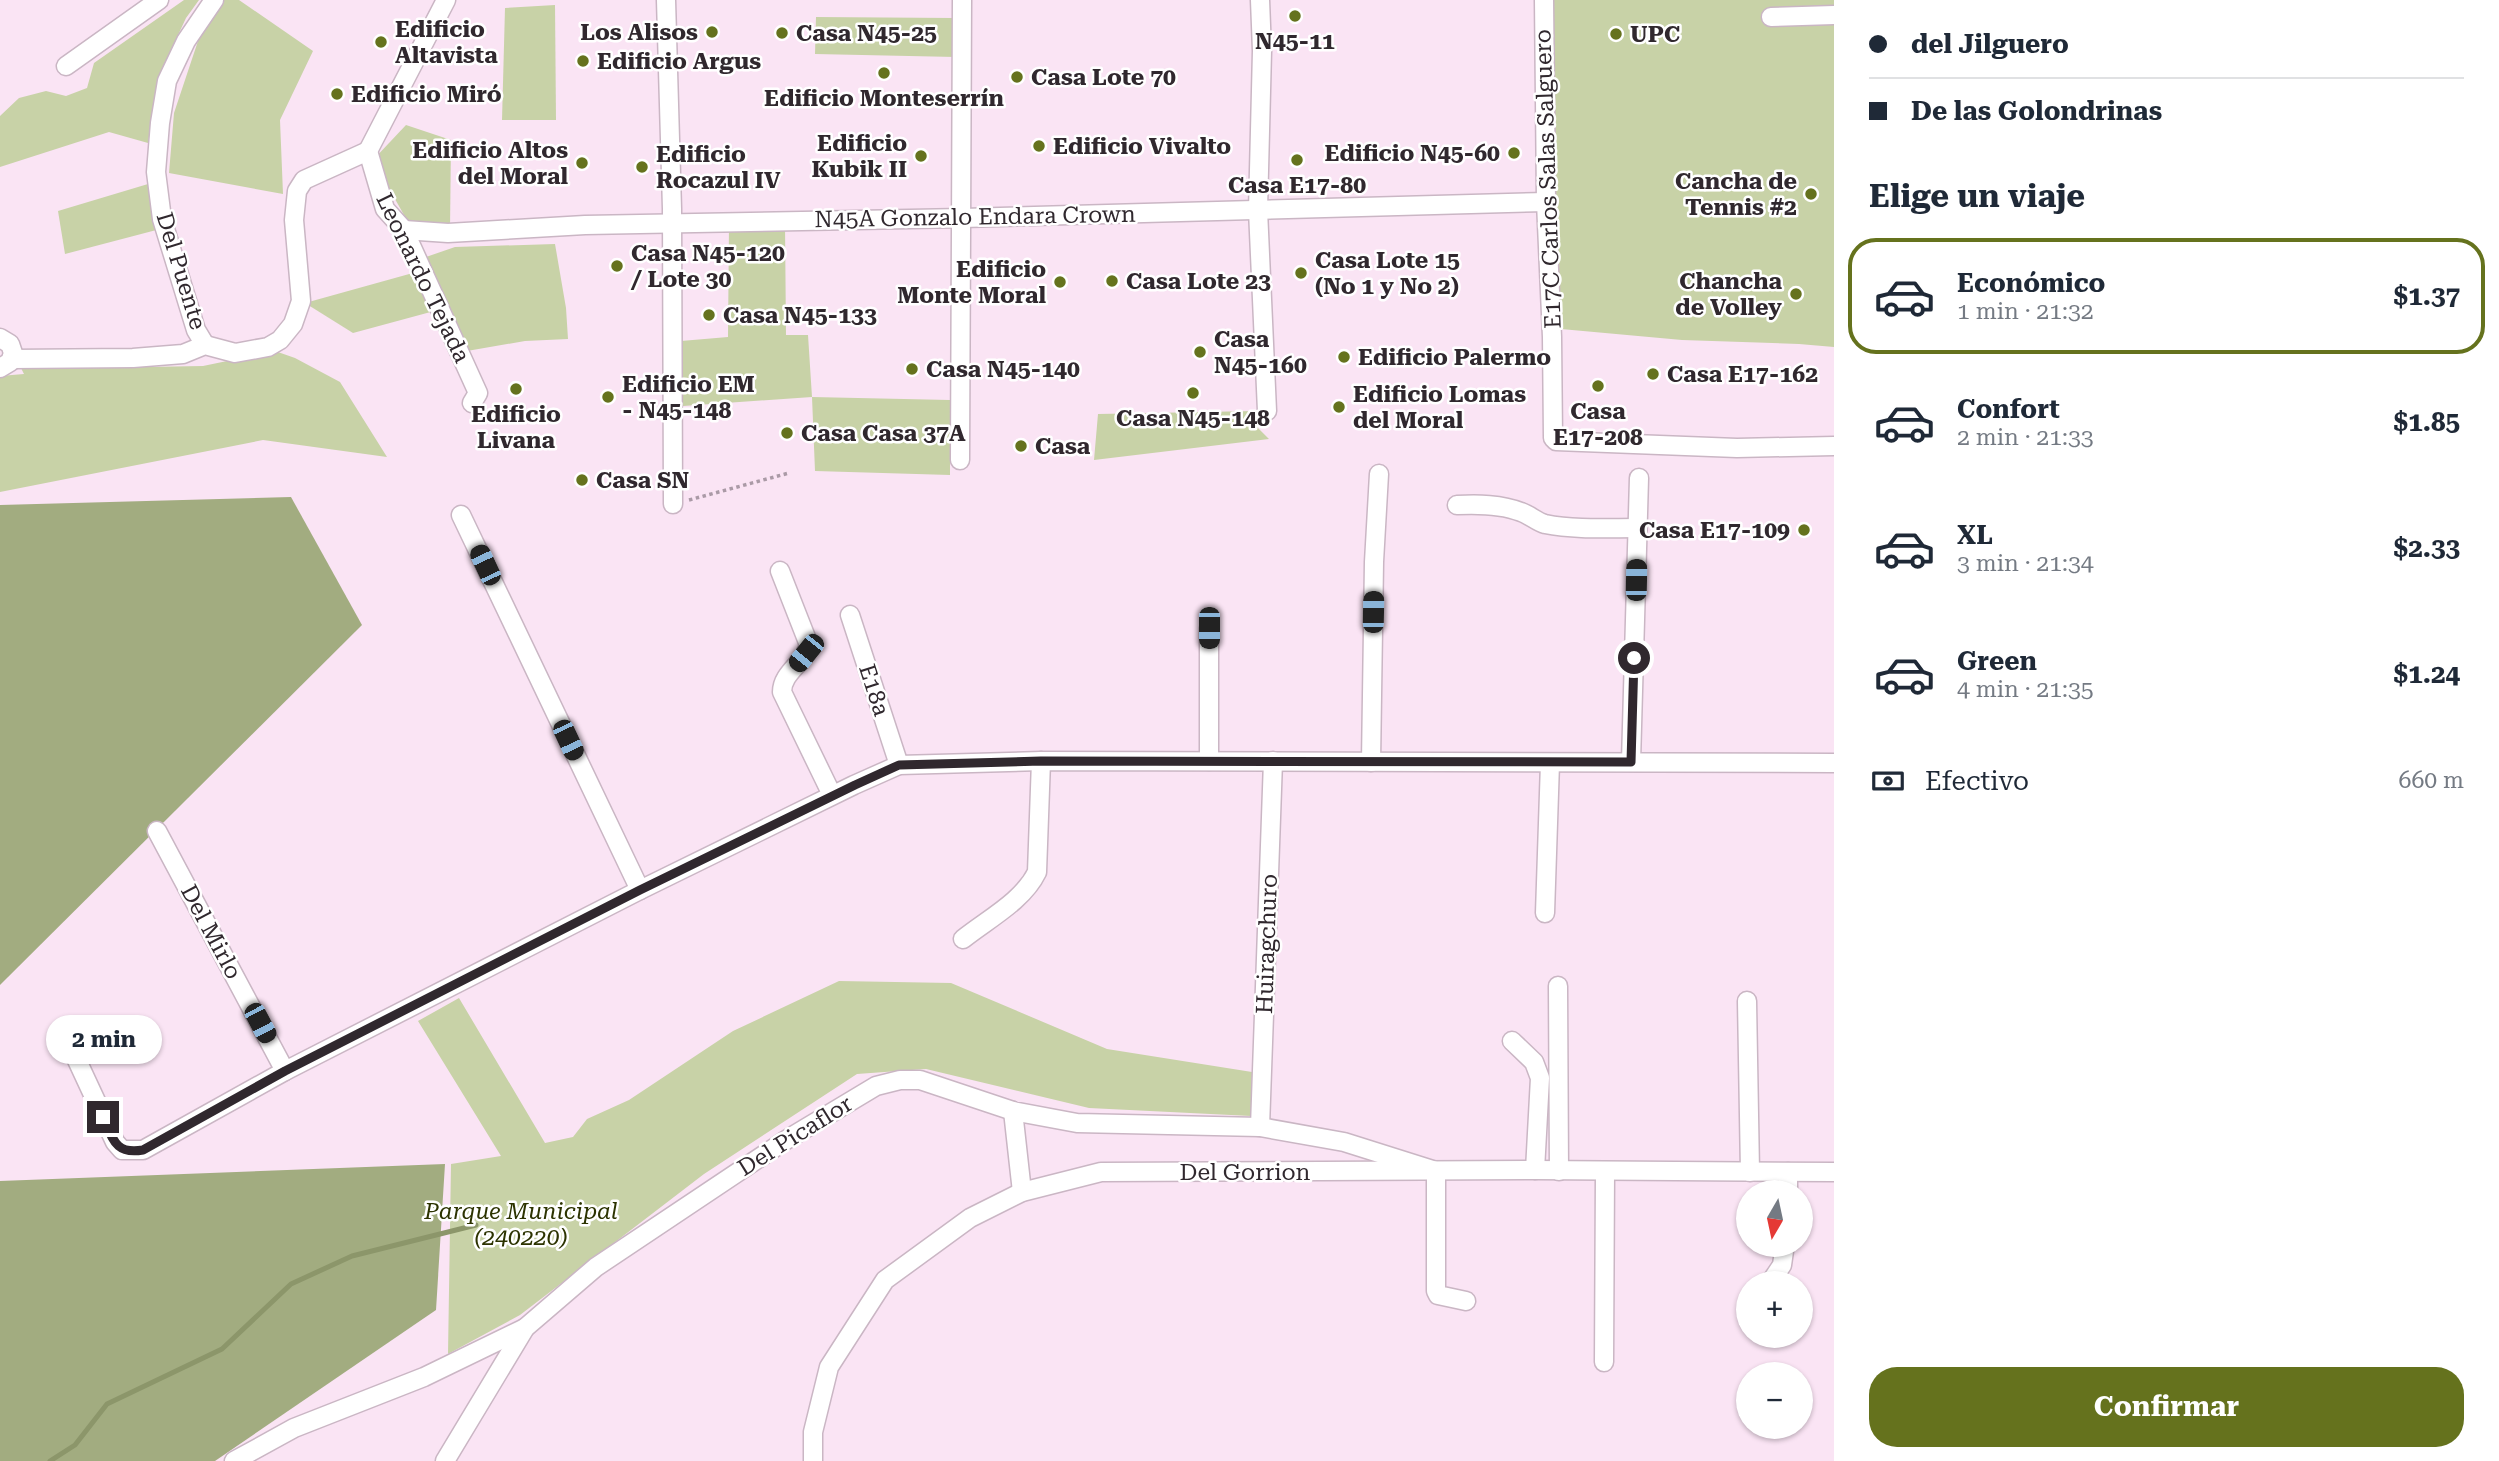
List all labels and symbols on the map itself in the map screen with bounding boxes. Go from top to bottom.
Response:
marker: N45-11 [1287,8,1303,24]
place label: Edificio Altavista [395,16,498,69]
place label: Los Alisos [580,19,698,46]
place label: Casa N45-25 [796,20,937,47]
place label: UPC [1630,21,1680,48]
marker: Los Alisos [704,24,720,40]
marker: Casa N45-25 [774,25,790,41]
marker: UPC [1608,26,1624,42]
place label: N45-11 [1255,28,1335,55]
street label: E17C Carlos Salas Salguero [1529,29,1567,329]
marker: Edificio Altavista [373,34,389,50]
place label: Edificio Argus [597,48,761,75]
marker: Edificio Argus [575,53,591,69]
place label: Casa Lote 70 [1031,64,1176,91]
marker: Edificio Monteserrín [876,65,892,81]
marker: Casa Lote 70 [1009,69,1025,85]
place label: Edificio Miró [351,81,502,108]
place label: Edificio Monteserrín [764,85,1004,112]
marker: Edificio Miró [329,86,345,102]
place label: Edificio Kubik II [812,130,907,183]
place label: Edificio Vivalto [1053,133,1231,160]
place label: Edificio Altos del Moral [412,137,568,190]
marker: Edificio Vivalto [1031,138,1047,154]
place label: Edificio N45-60 [1324,140,1500,167]
place label: Edificio Rocazul IV [656,141,781,194]
marker: Edificio N45-60 [1506,145,1522,161]
marker: Edificio Kubik II [913,148,929,164]
marker: Casa E17-80 [1289,152,1305,168]
marker: Edificio Altos del Moral [574,155,590,171]
marker: Edificio Rocazul IV [634,159,650,175]
place label: Cancha de Tennis #2 [1675,168,1797,221]
place label: Casa E17-80 [1228,172,1366,199]
marker: Cancha de Tennis #2 [1803,186,1819,202]
street label: Leonardo Tejada [370,189,476,368]
street label: N45A Gonzalo Endara Crown [814,201,1136,233]
street label: Del Puente [150,209,212,333]
place label: Casa N45-120 / Lote 30 [630,240,785,293]
place label: Casa Lote 15 (No 1 y No 2) [1315,247,1460,300]
place label: Edificio Monte Moral [897,256,1046,309]
marker: Casa N45-120 / Lote 30 [609,258,625,274]
marker: Casa Lote 15 (No 1 y No 2) [1293,265,1309,281]
place label: Casa Lote 23 [1126,268,1271,295]
place label: Chancha de Volley [1675,268,1782,321]
marker: Casa Lote 23 [1104,273,1120,289]
marker: Edificio Monte Moral [1052,274,1068,290]
marker: Chancha de Volley [1788,286,1804,302]
place label: Casa N45-133 [723,302,877,329]
marker: Casa N45-133 [701,307,717,323]
place label: Casa N45-160 [1214,326,1307,379]
marker: Casa N45-160 [1192,344,1208,360]
place label: Edificio Palermo [1358,344,1551,371]
marker: Edificio Palermo [1336,349,1352,365]
place label: Casa N45-140 [926,356,1080,383]
marker: Casa N45-140 [904,361,920,377]
place label: Casa E17-162 [1667,361,1818,388]
marker: Casa E17-162 [1645,366,1661,382]
place label: Edificio EM - N45-148 [622,371,755,424]
marker: Casa E17-208 [1590,378,1606,394]
marker: Edificio Livana [508,381,524,397]
place label: Edificio Lomas del Moral [1353,381,1526,434]
marker: Casa N45-148 [1185,385,1201,401]
marker: Edificio EM - N45-148 [600,389,616,405]
place label: Casa E17-208 [1553,398,1643,451]
marker: Edificio Lomas del Moral [1331,399,1347,415]
place label: Edificio Livana [471,401,561,454]
place label: Casa N45-148 [1116,405,1270,432]
place label: Casa Casa 37A [801,420,966,447]
marker: Casa Casa 37A [779,425,795,441]
place label: Casa [1035,433,1091,460]
marker: Casa [1013,438,1029,454]
place label: Casa SN [596,467,690,494]
marker: Casa SN [574,472,590,488]
place label: Casa E17-109 [1639,517,1790,544]
marker: Casa E17-109 [1796,522,1812,538]
car [467,542,504,588]
car [1626,559,1647,601]
car [1363,591,1384,633]
car [1199,607,1220,649]
car [785,630,828,676]
route start [1618,642,1650,674]
street label: E18a [853,661,895,720]
car [550,717,587,763]
street label: Huiragchuro [1251,874,1283,1014]
street label: Del Mirlo [175,880,247,984]
car [241,1000,280,1046]
callout: 2 min [45,1016,161,1064]
street label: Del Picaflor [733,1090,857,1182]
route end [87,1101,119,1133]
street label: Del Gorrion [1180,1159,1311,1186]
north arrow [1736,1180,1813,1256]
park label: Parque Municipal (240220) [423,1198,618,1251]

